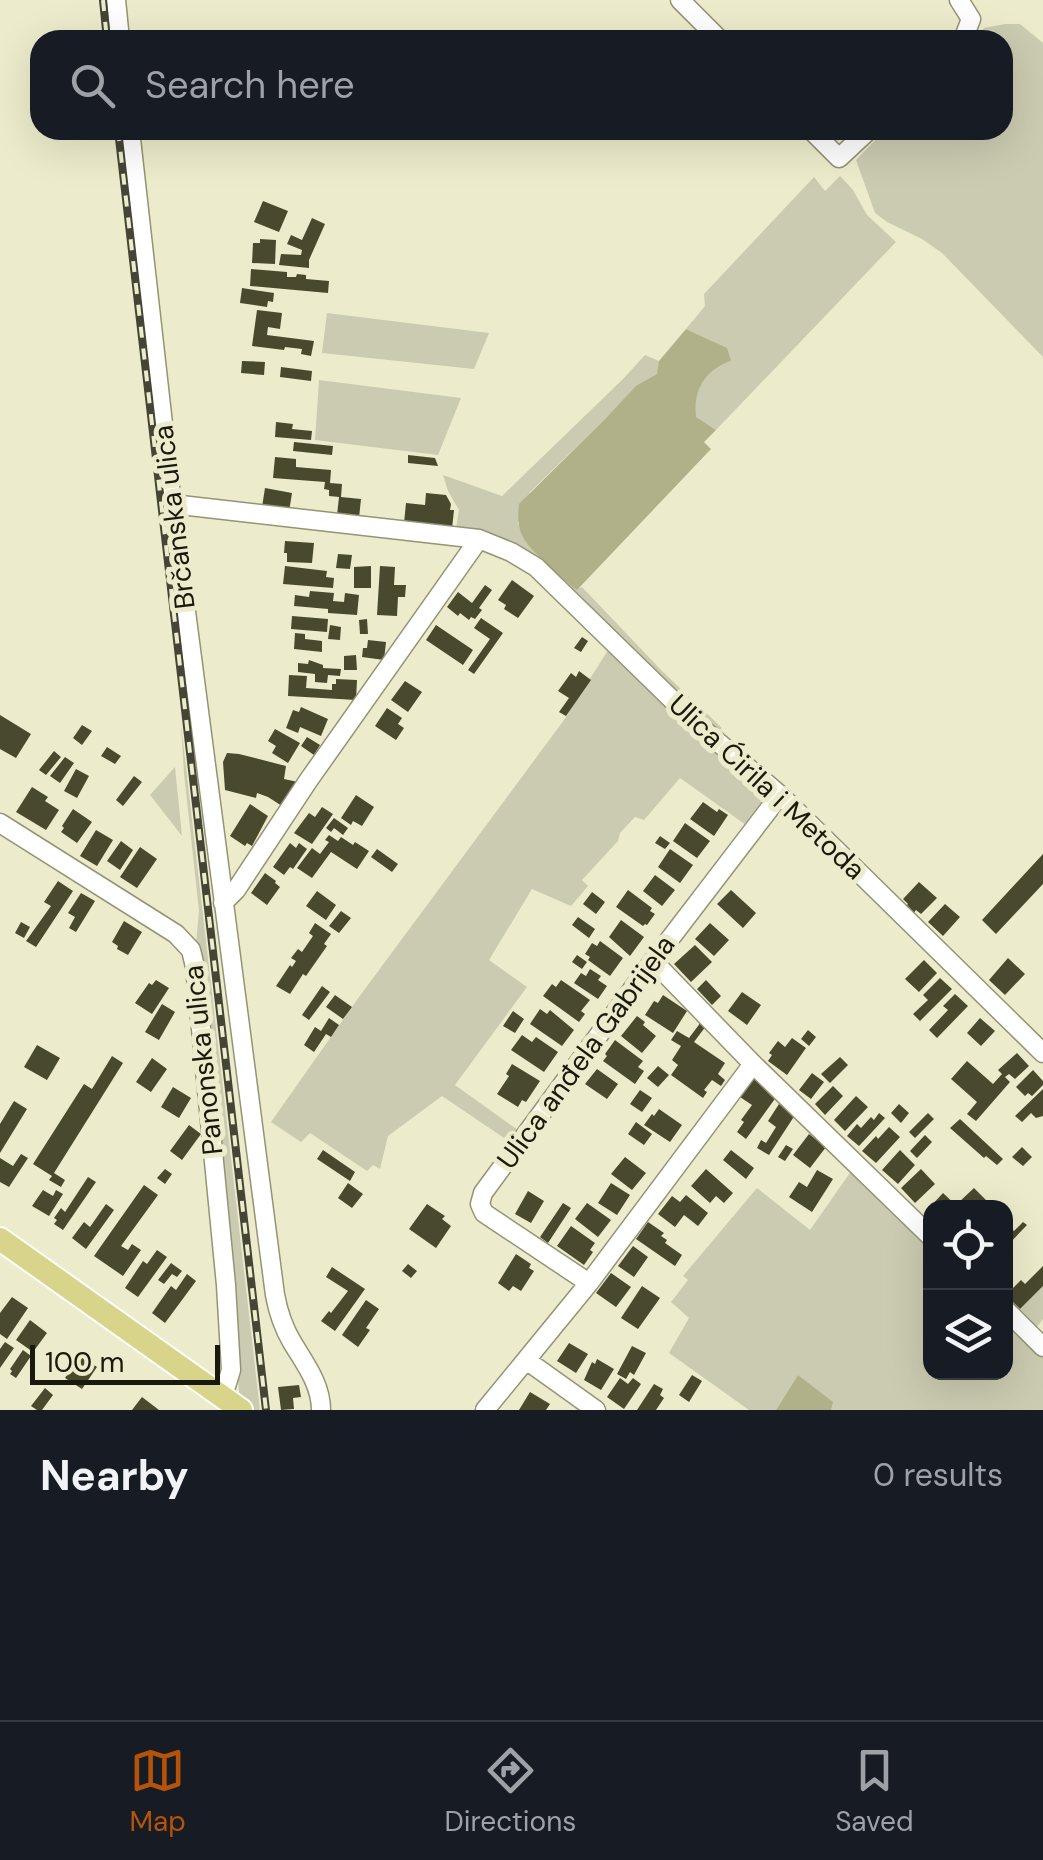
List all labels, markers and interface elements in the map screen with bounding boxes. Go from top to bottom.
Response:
search box [30,30,1013,140]
icon: search [65,58,120,113]
text: Search here [145,60,355,110]
street label: Brčanska ulica [144,423,204,611]
street label: Ulica Ćirila i Metoda [661,686,873,888]
street label: Ulica anđela Gabrijela [489,928,683,1176]
street label: Panonska ulica [175,963,231,1157]
map controls [923,1200,1013,1380]
button: locate [923,1200,1013,1290]
button: layers [923,1290,1013,1380]
scale bar [30,1340,220,1384]
text: 100 m [45,1344,124,1381]
text: Nearby [40,1448,189,1503]
text: 0 results [873,1454,1003,1496]
tab: Map [129,1743,186,1840]
tab: Directions [445,1743,576,1840]
tab: Saved [835,1743,914,1840]

